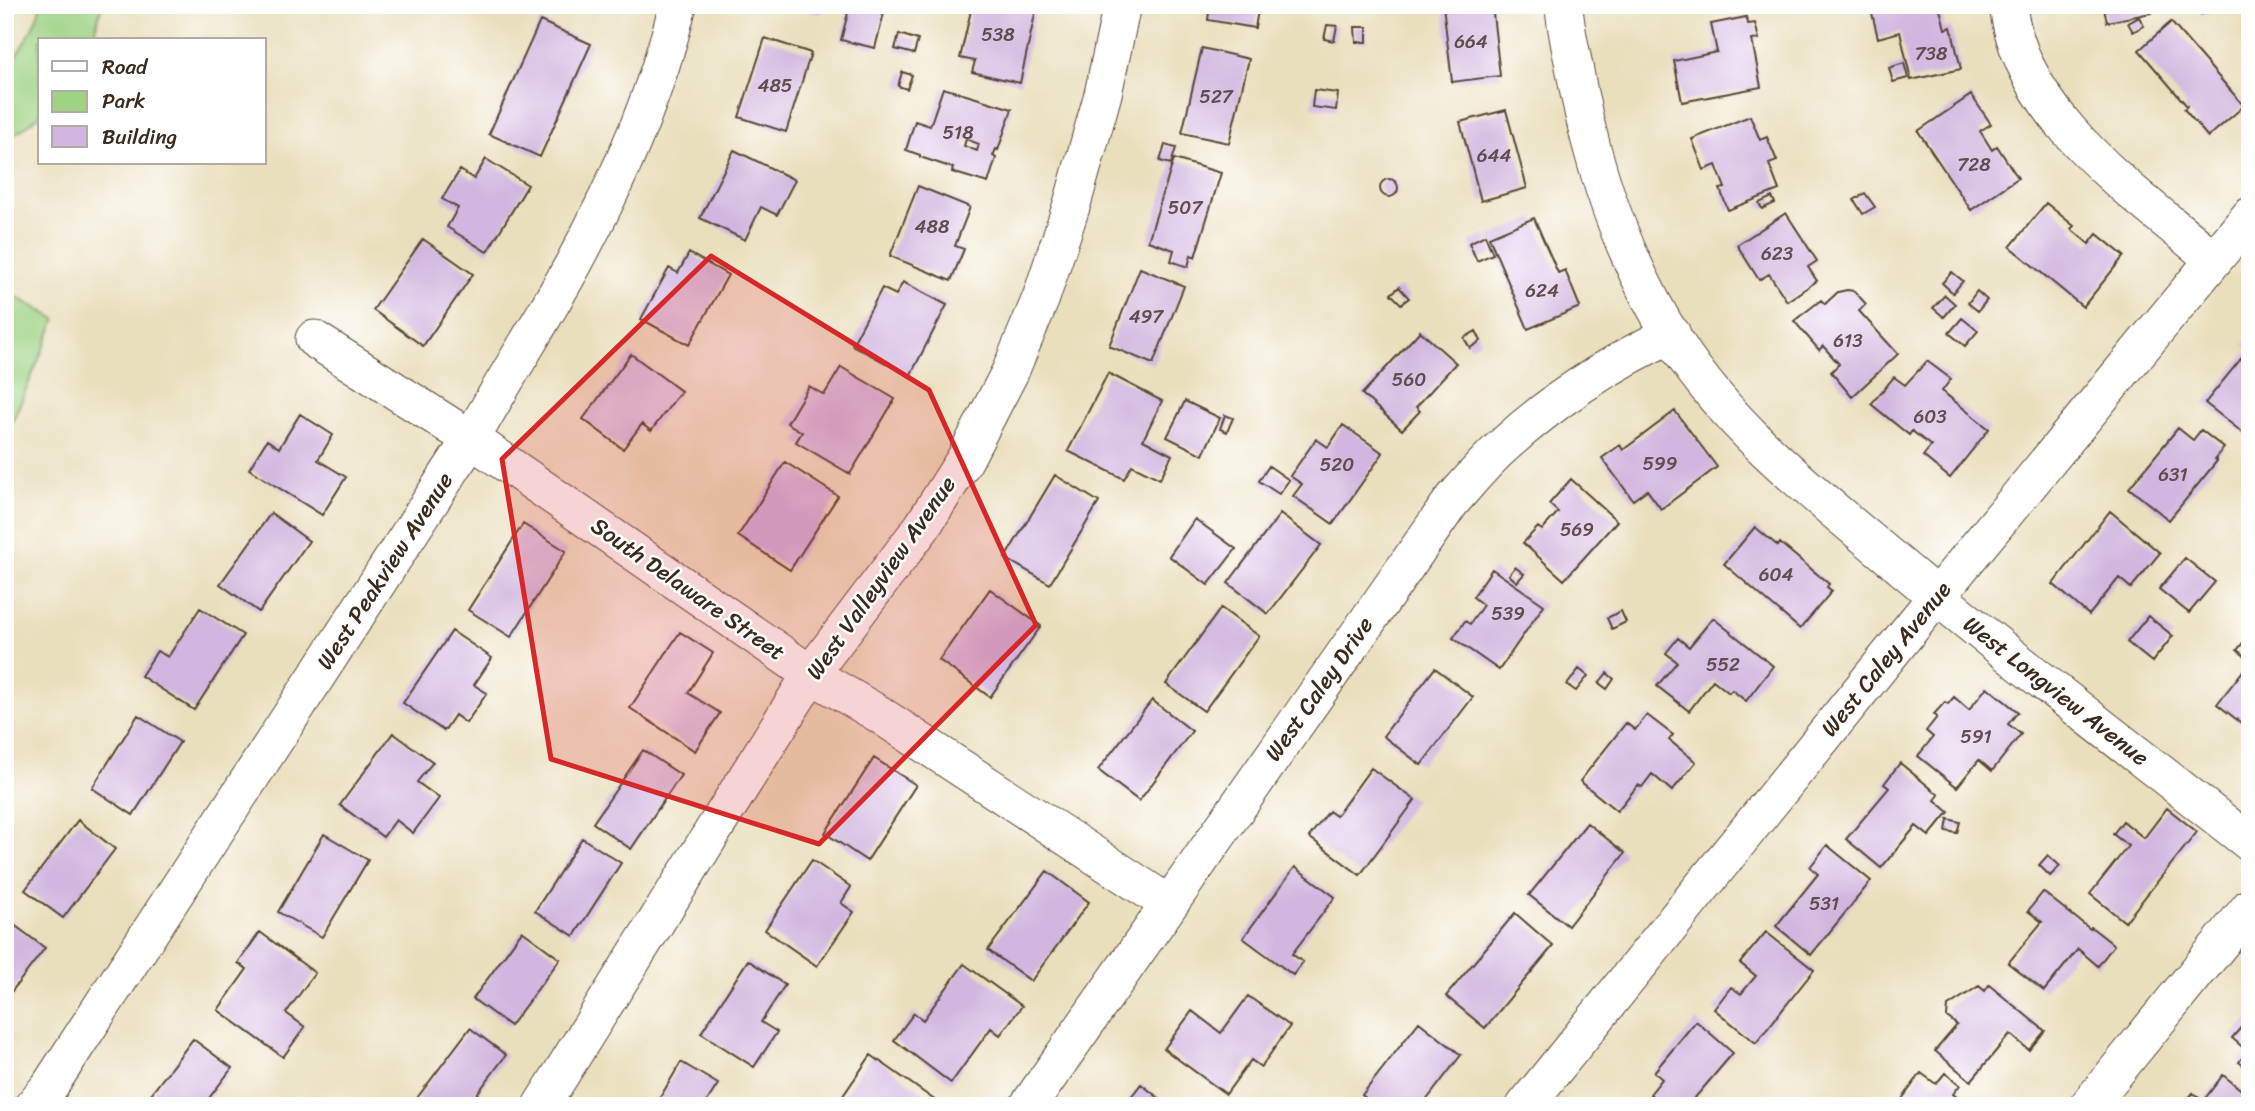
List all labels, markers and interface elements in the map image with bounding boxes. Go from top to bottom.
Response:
house number: 538 [981,18,1015,51]
house number: 664 [1454,25,1488,58]
house number: 738 [1915,37,1948,70]
legend [38,38,266,164]
text: Road [102,48,149,86]
house number: 485 [758,69,793,102]
house number: 527 [1199,80,1234,113]
text: Park [102,82,145,120]
house number: 518 [942,116,974,149]
text: Building [102,118,178,156]
house number: 644 [1477,139,1511,172]
house number: 728 [1957,148,1991,181]
house number: 507 [1168,191,1203,224]
house number: 488 [915,210,950,243]
house number: 623 [1761,237,1794,270]
house number: 624 [1525,274,1559,307]
house number: 497 [1129,300,1164,333]
house number: 613 [1833,324,1863,357]
house number: 560 [1392,363,1426,396]
house number: 603 [1913,400,1947,433]
house number: 599 [1643,447,1677,480]
house number: 520 [1320,448,1354,481]
house number: 631 [2158,458,2188,491]
street label: West Peakview Avenue [305,463,465,678]
street label: West Valleyview Avenue [795,467,967,689]
street label: South Delaware Street [582,506,794,672]
house number: 569 [1560,513,1594,546]
house number: 604 [1759,558,1793,591]
street label: West Caley Avenue [1810,572,1962,746]
house number: 539 [1491,597,1525,630]
street label: West Longview Avenue [1954,605,2158,777]
street label: West Caley Drive [1254,608,1385,770]
house number: 552 [1706,648,1740,681]
house number: 591 [1960,720,1992,753]
house number: 531 [1809,887,1839,920]

